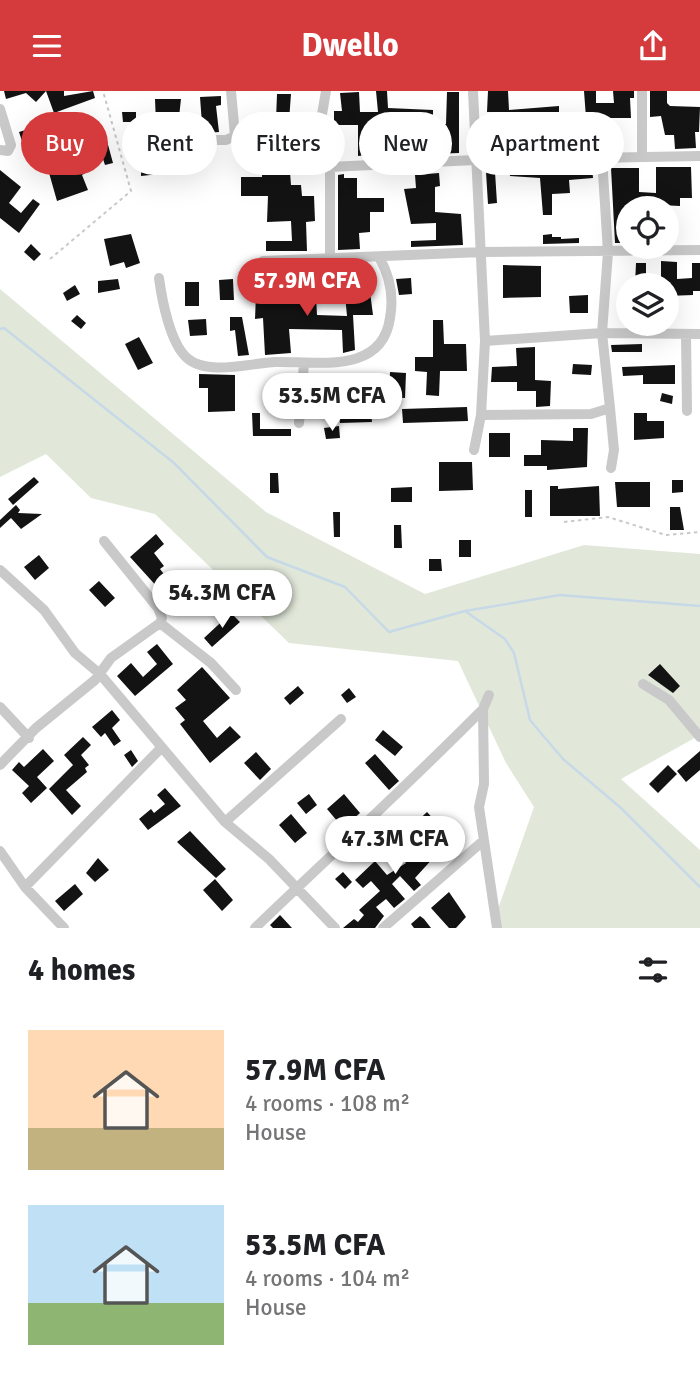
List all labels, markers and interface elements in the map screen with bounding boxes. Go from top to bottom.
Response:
text: Dwello [301,26,399,65]
icon: menu [28,27,66,65]
icon: share [634,27,672,65]
chip: Buy [21,112,108,175]
chip: Rent [122,112,217,175]
chip: Filters [231,112,345,175]
chip: New [359,112,452,175]
chip: Apartment [466,112,624,175]
map controls [616,196,679,336]
button: locate [616,196,679,259]
pin: 57.9M CFA [227,259,387,318]
text: 57.9M CFA [253,266,361,295]
button: layers [616,273,679,336]
pin: 53.5M CFA [252,373,412,433]
text: 53.5M CFA [278,381,386,410]
pin: 54.3M CFA [142,571,302,630]
text: 54.3M CFA [168,578,276,607]
pin: 47.3M CFA [315,817,475,876]
text: 47.3M CFA [341,824,449,853]
icon: filters [634,951,672,989]
text: 4 homes [28,952,135,989]
text: 57.9M CFA [245,1052,385,1089]
icon: home [84,1058,168,1142]
text: 4 rooms · 108 m² [245,1089,410,1118]
text: House [245,1118,307,1147]
text: 53.5M CFA [245,1227,385,1264]
icon: home [84,1233,168,1317]
text: 4 rooms · 104 m² [245,1264,410,1293]
text: House [245,1293,307,1322]

